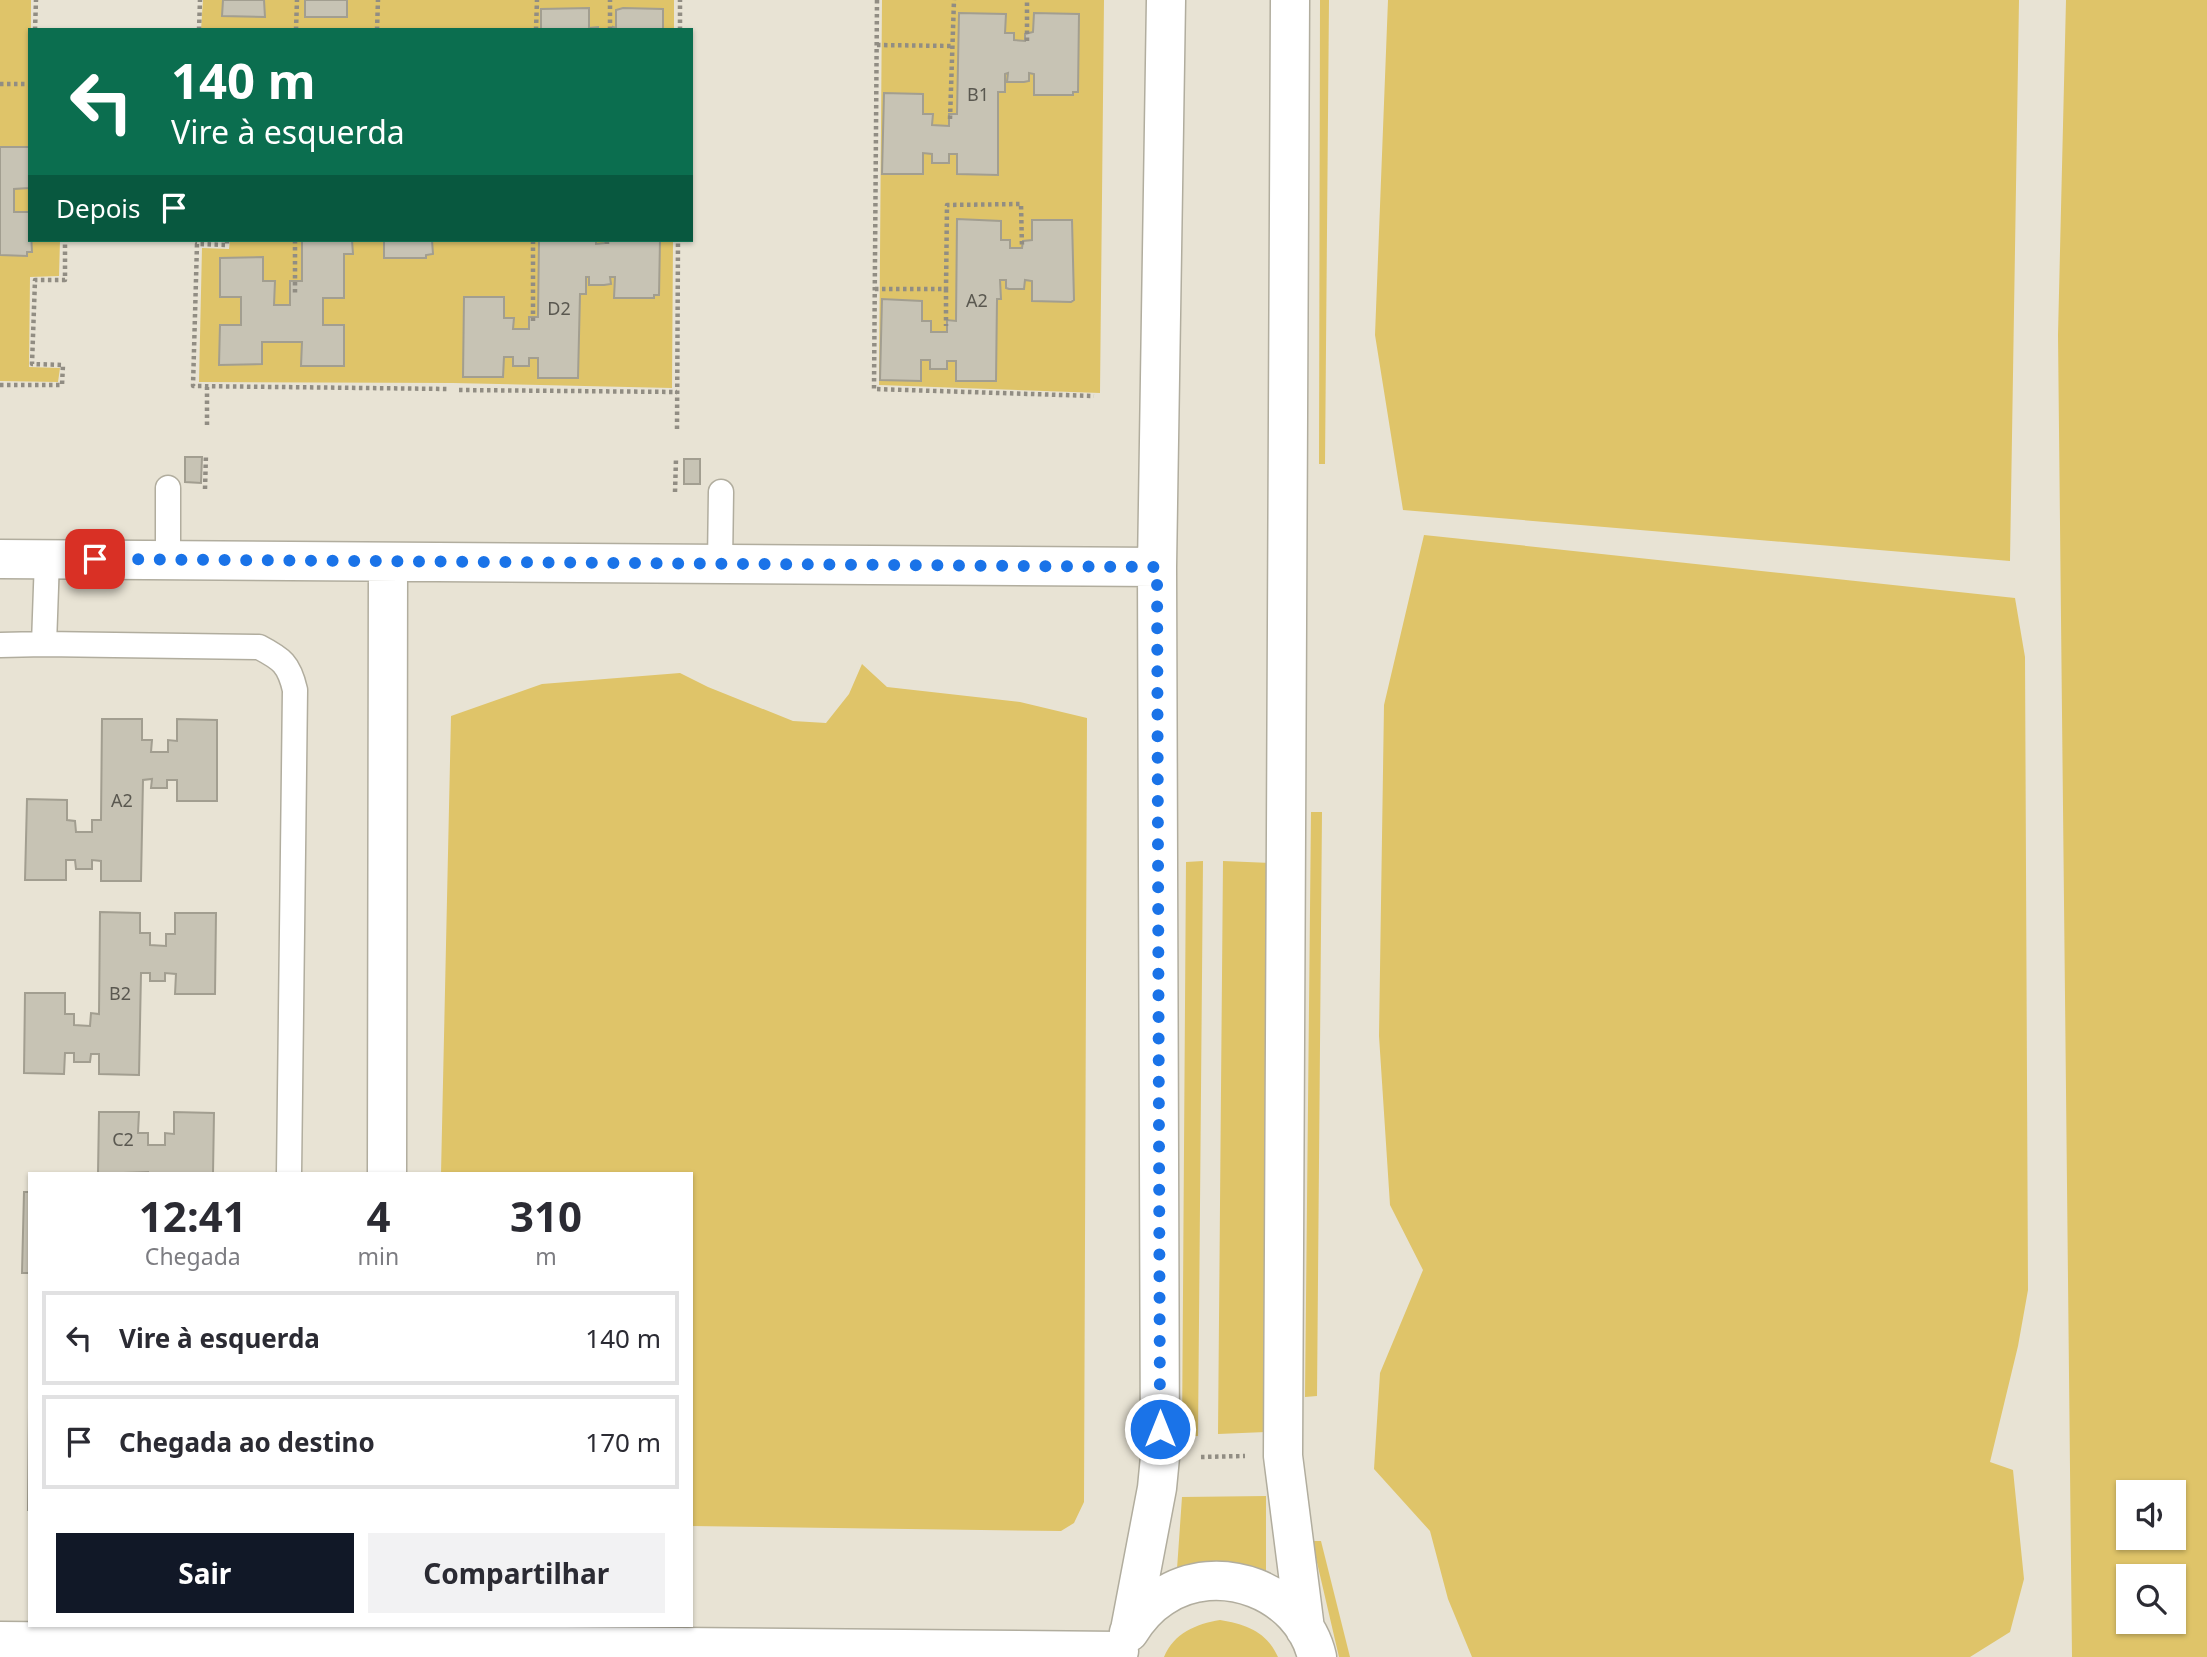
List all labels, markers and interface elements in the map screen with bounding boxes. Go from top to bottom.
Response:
text: 140 m [171,47,316,113]
icon: left [56,56,147,147]
house number: B1 [967,82,989,106]
text: Vire à esquerda [171,110,405,153]
icon: arrive [155,189,193,227]
text: Depois [56,190,141,226]
house number: A2 [966,288,988,312]
house number: D2 [547,296,571,320]
pin [65,529,125,589]
icon: arrive [76,540,114,578]
house number: A2 [111,788,133,812]
house number: B2 [109,981,131,1005]
house number: C2 [112,1127,134,1151]
text: 12:41 [139,1187,247,1244]
text: 4 [366,1187,390,1244]
text: 310 [510,1187,582,1244]
text: Chegada [145,1240,241,1272]
text: min [358,1240,399,1272]
text: m [535,1240,557,1272]
icon: left [60,1319,98,1357]
text: Vire à esquerda [119,1320,320,1356]
text: 140 m [585,1320,661,1356]
position arrow [1123,1392,1197,1466]
icon: arrive [60,1423,98,1461]
text: Chegada ao destino [119,1424,375,1460]
text: 170 m [585,1424,661,1460]
map controls [2116,1480,2186,1634]
button: sound [2116,1480,2186,1550]
button: Sair [56,1533,354,1613]
button: Compartilhar [368,1533,665,1613]
button: search [2116,1564,2186,1634]

